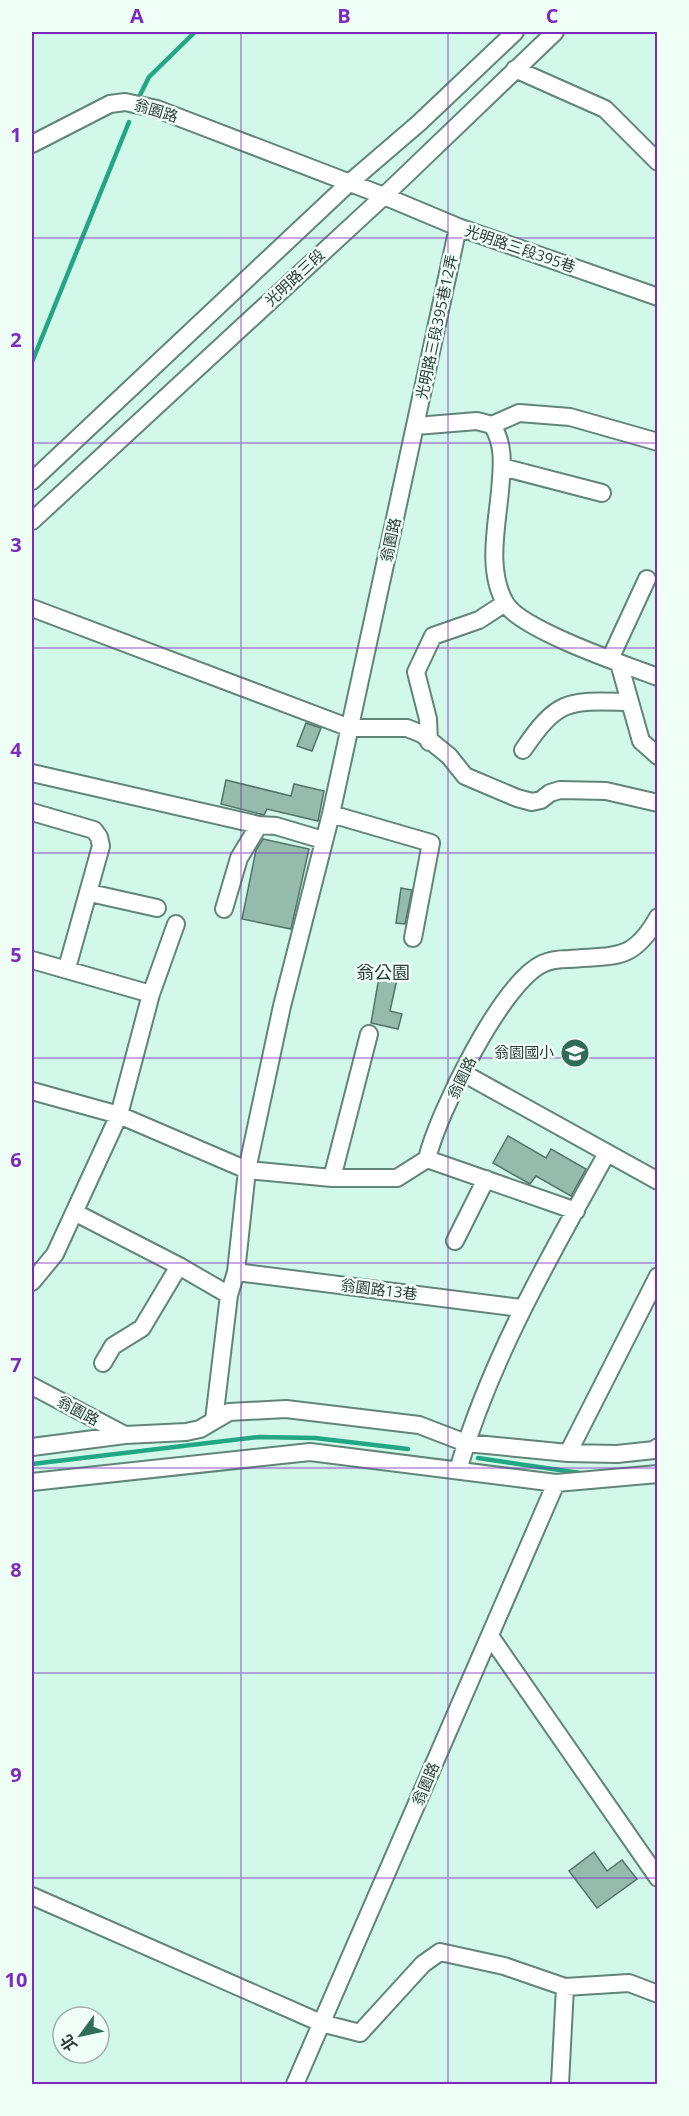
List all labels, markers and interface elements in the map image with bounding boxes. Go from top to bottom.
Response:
text: A [130,2,144,29]
text: B [337,2,351,29]
text: C [546,2,559,29]
street label: 翁園路 [132,94,181,126]
text: 1 [10,121,22,148]
street label: 光明路三段395巷 [462,220,578,276]
street label: 光明路三段 [260,244,329,310]
street label: 光明路三段395巷12弄 [411,252,461,401]
text: 2 [10,326,22,353]
street label: 翁園路 [376,516,404,564]
text: 3 [10,531,22,558]
text: 4 [10,736,22,763]
text: 5 [10,941,22,968]
district label: 翁公園 [356,960,410,984]
school or university icon: 翁園國小 [559,1037,591,1069]
place label: 翁園國小 [494,1042,554,1062]
street label: 翁園路 [442,1053,480,1102]
text: 6 [10,1146,22,1173]
street label: 翁園路13巷 [340,1274,419,1304]
text: 7 [10,1351,22,1378]
street label: 翁園路 [54,1391,103,1430]
text: 8 [10,1556,22,1583]
street label: 翁園路 [407,1759,443,1808]
text: 9 [10,1761,22,1788]
text: 10 [5,1966,27,1993]
north arrow [51,2005,111,2065]
text: 北 [55,2030,82,2056]

